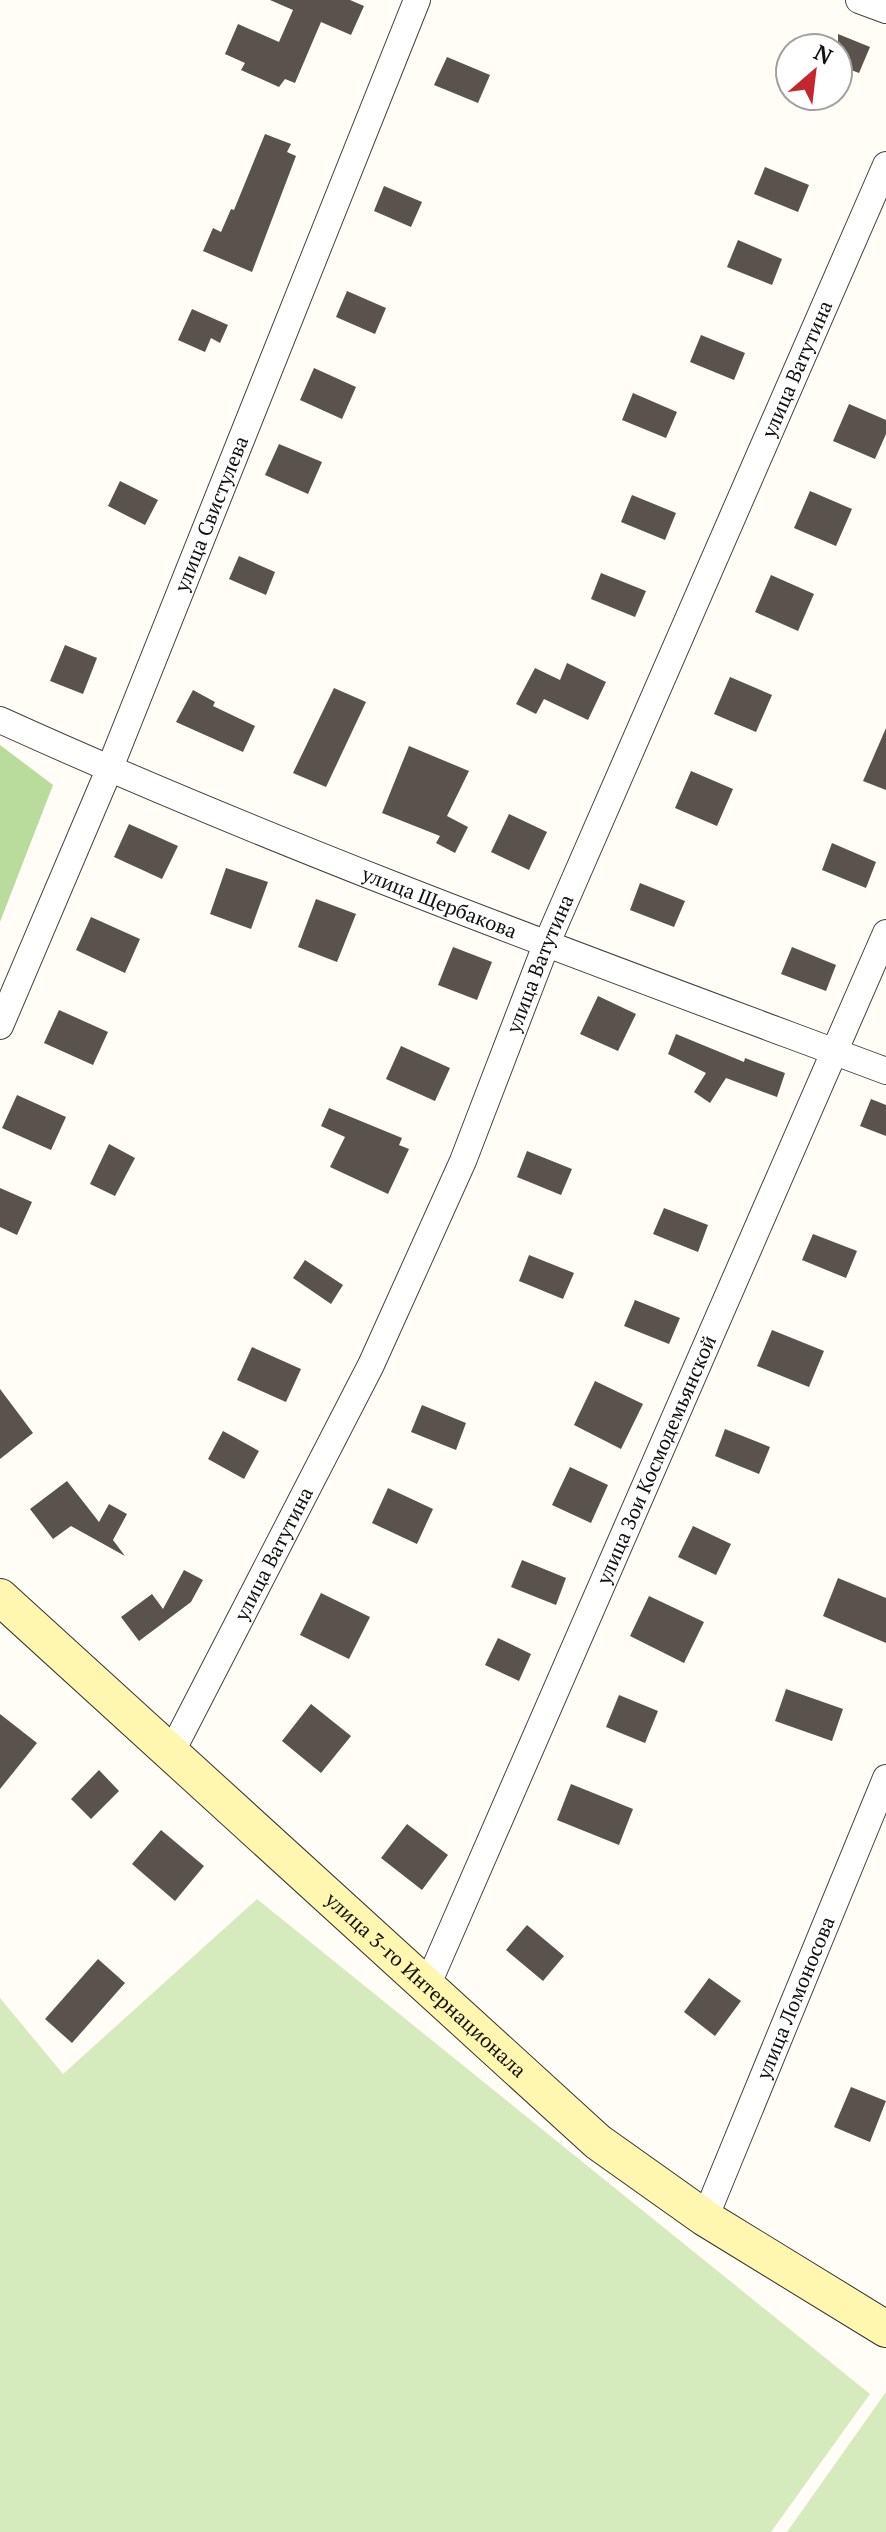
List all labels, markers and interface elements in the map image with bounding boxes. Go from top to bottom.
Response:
north arrow [774,32,854,112]
text: N [809,37,838,71]
street label: улица Ватутина [754,296,838,443]
street label: улица Свистулева [167,432,254,597]
street label: улица Щербакова [357,860,521,944]
street label: улица Ватутина [499,890,579,1038]
street label: улица Зои Космодемьянской [589,1331,722,1589]
street label: улица Ватутина [227,1482,319,1626]
street label: улица 3-го Интернационала [319,1885,532,2083]
street label: улица Ломоносова [749,1912,841,2084]

